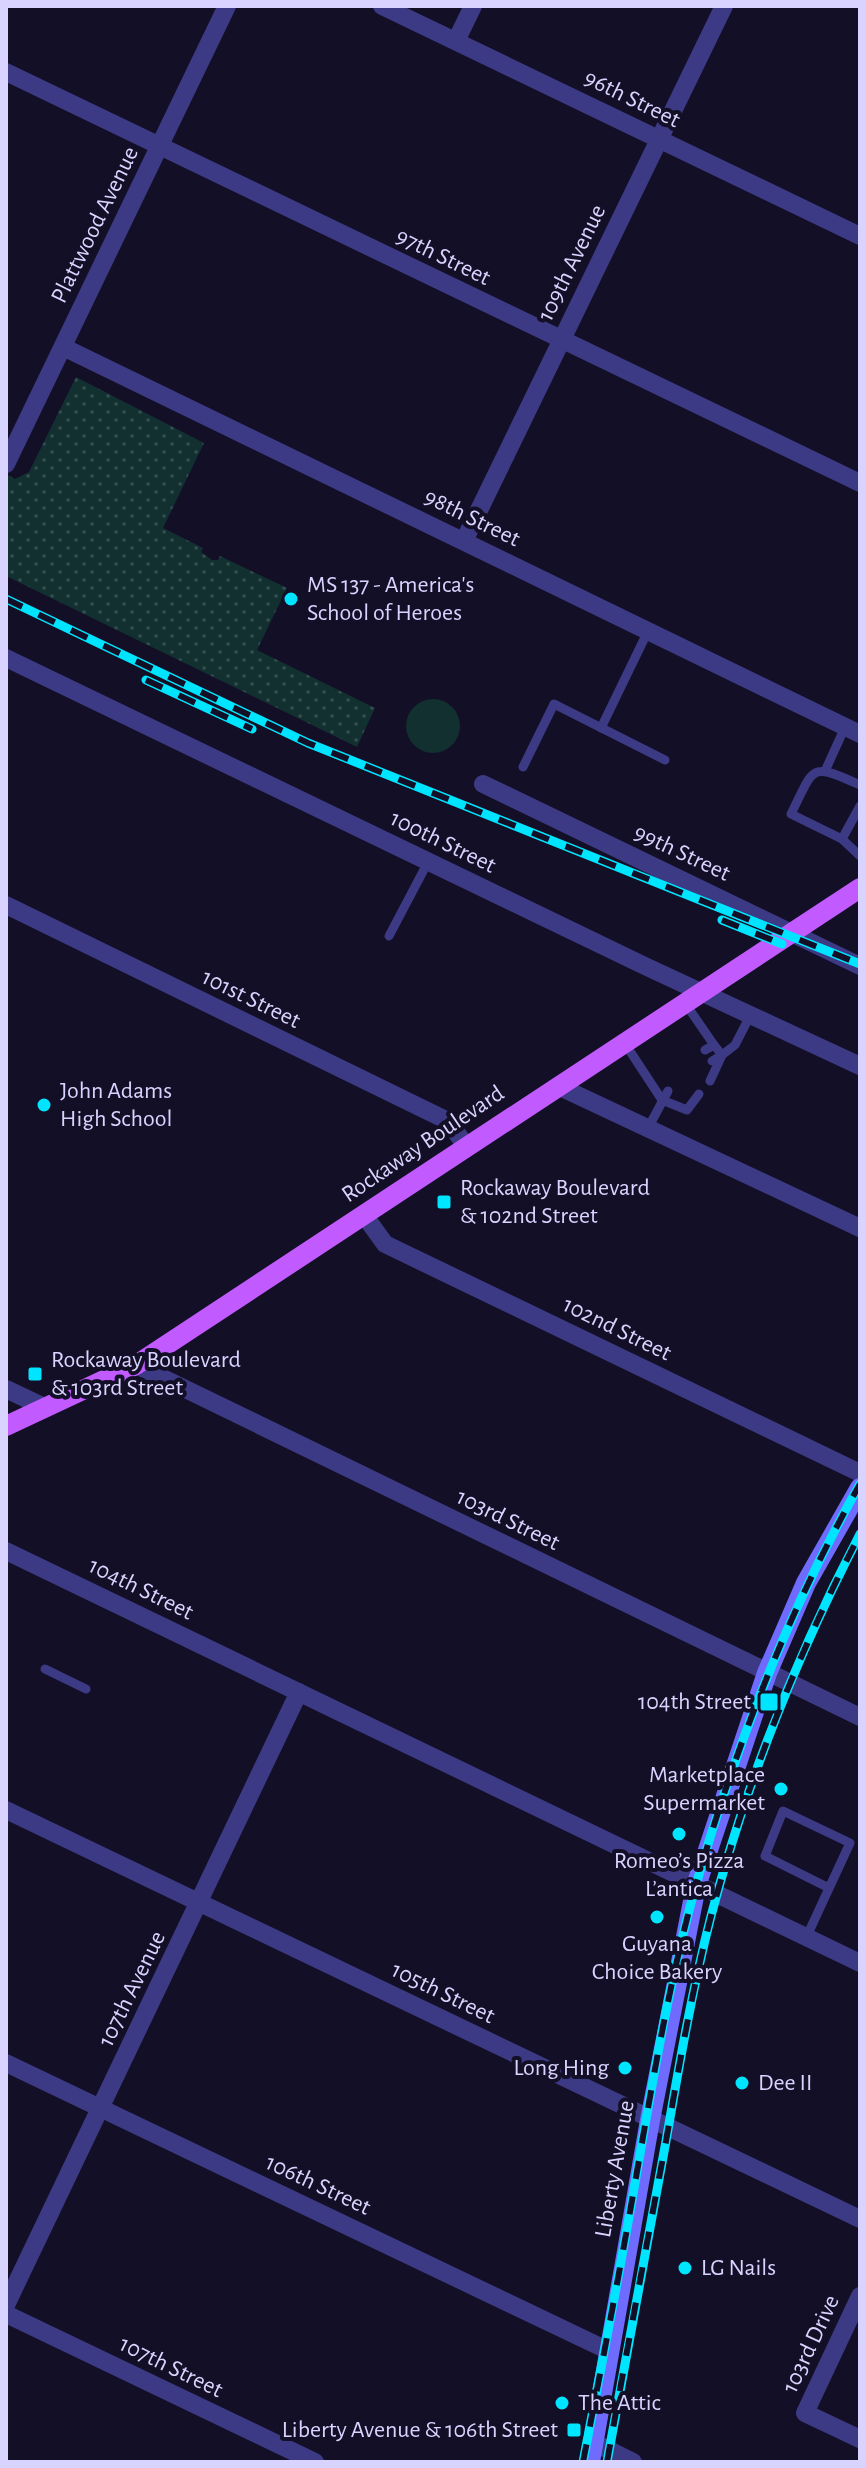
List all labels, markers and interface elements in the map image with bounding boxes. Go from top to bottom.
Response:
street label: 96th Street [580,66,684,133]
street label: Plattwood Avenue [47,143,143,307]
street label: 109th Avenue [534,201,610,325]
street label: 97th Street [392,224,494,290]
street label: 98th Street [420,485,524,552]
place label: MS 137 - America's School of Heroes [307,573,474,625]
marker: MS 137 - America's School of Heroes [282,590,300,608]
street label: 100th Street [386,806,500,878]
street label: 99th Street [630,820,734,886]
street label: 101st Street [198,965,304,1033]
place label: John Adams High School [60,1079,172,1131]
street label: Rockaway Boulevard [338,1081,508,1207]
marker: John Adams High School [35,1096,53,1114]
place label: Rockaway Boulevard & 102nd Street [460,1176,650,1228]
marker: Rockaway Boulevard & 102nd Street [435,1193,453,1211]
street label: 102nd Street [559,1293,675,1366]
place label: Rockaway Boulevard & 103rd Street [51,1348,241,1400]
marker: Rockaway Boulevard & 103rd Street [26,1365,44,1383]
street label: 103rd Street [453,1485,564,1555]
street label: 104th Street [85,1553,197,1625]
place label: 104th Street [638,1690,751,1714]
marker: 104th Street [758,1691,780,1713]
place label: Marketplace Supermarket [643,1763,765,1815]
marker: Marketplace Supermarket [772,1780,790,1798]
marker: Romeo’s Pizza L’antica [670,1825,688,1843]
place label: Romeo’s Pizza L’antica [614,1849,744,1901]
marker: Guyana Choice Bakery [648,1908,666,1926]
street label: 107th Avenue [94,1928,170,2050]
place label: Guyana Choice Bakery [592,1932,722,1984]
street label: 105th Street [388,1958,499,2028]
place label: Long Hing [513,2056,609,2080]
marker: Long Hing [616,2059,634,2077]
place label: Dee II [758,2071,812,2095]
marker: Dee II [733,2074,751,2092]
street label: Liberty Avenue [591,2099,639,2239]
street label: 106th Street [262,2150,374,2220]
place label: LG Nails [701,2256,776,2280]
marker: LG Nails [676,2259,694,2277]
street label: 103rd Drive [778,2291,844,2397]
street label: 107th Street [116,2332,227,2402]
place label: The Attic [578,2391,661,2415]
marker: The Attic [553,2394,571,2412]
place label: Liberty Avenue & 106th Street [282,2418,558,2442]
marker: Liberty Avenue & 106th Street [565,2421,583,2439]

